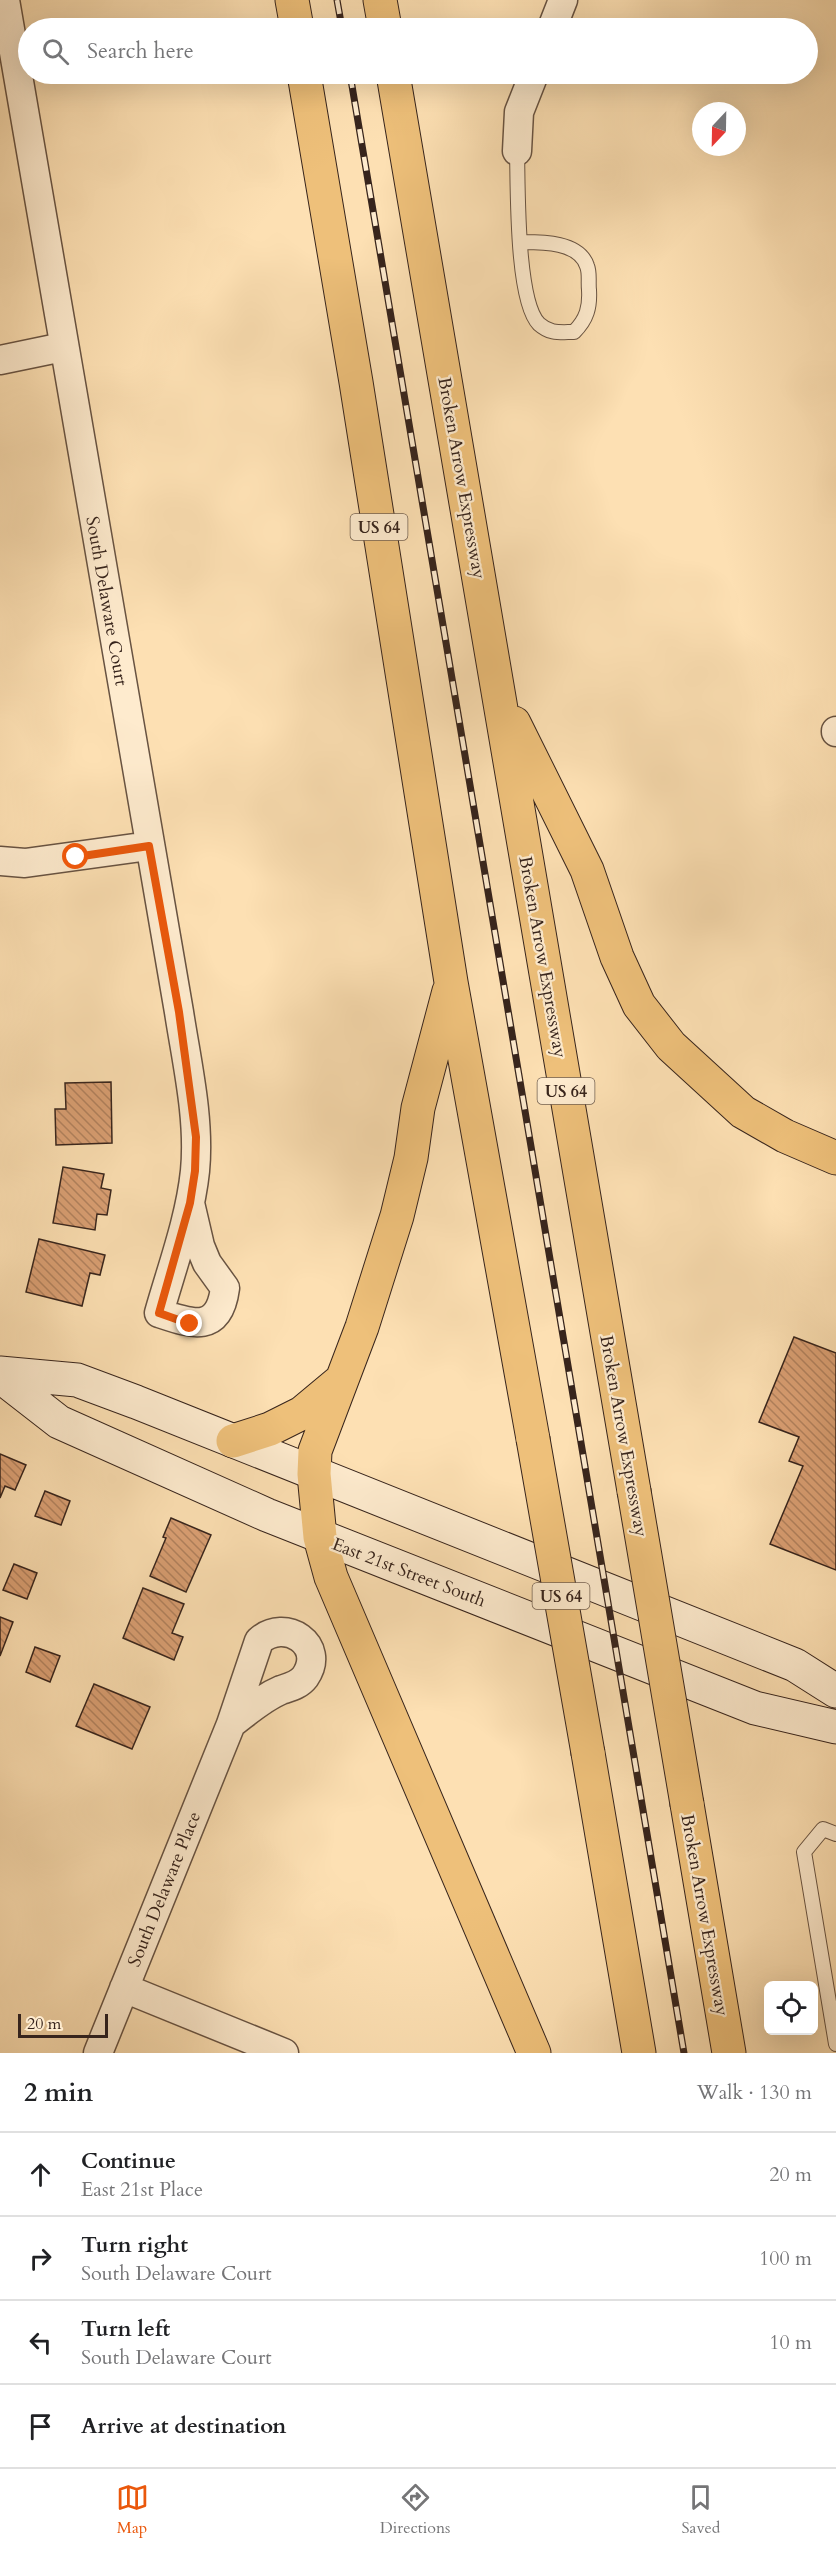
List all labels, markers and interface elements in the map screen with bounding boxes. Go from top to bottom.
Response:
search box [18,18,818,84]
icon: search [39,35,72,68]
text: Search here [87,36,194,66]
north arrow [692,102,746,156]
street label: Broken Arrow Expressway [431,375,492,581]
street label: South Delaware Court [79,514,134,688]
road number: US 64 [350,514,407,540]
route start [62,843,88,869]
street label: Broken Arrow Expressway [512,854,573,1060]
road number: US 64 [538,1078,594,1104]
route end [176,1310,202,1336]
street label: Broken Arrow Expressway [593,1333,654,1539]
street label: East 21st Street South [328,1532,489,1613]
road number: US 64 [532,1583,590,1609]
street label: South Delaware Place [122,1808,207,1971]
street label: Broken Arrow Expressway [674,1812,735,2018]
map controls [764,1981,818,2035]
button: locate [764,1981,818,2035]
scale bar [18,2011,108,2038]
text: 20 m [27,2013,61,2035]
text: 2 min [24,2075,93,2110]
text: Walk · 130 m [697,2079,812,2106]
text: Continue [81,2146,176,2176]
icon: ahead [24,2158,57,2191]
text: 20 m [769,2161,812,2188]
text: East 21st Place [81,2176,203,2203]
text: Turn right [81,2230,188,2260]
icon: right [24,2242,57,2275]
text: 100 m [759,2245,812,2272]
text: South Delaware Court [81,2260,272,2287]
text: Turn left [81,2314,170,2344]
icon: left [24,2326,57,2359]
text: 10 m [769,2329,812,2356]
text: South Delaware Court [81,2344,272,2371]
icon: arrive [24,2410,57,2443]
text: Arrive at destination [81,2411,286,2441]
tab: Map [116,2481,149,2539]
tab: Directions [380,2481,450,2539]
tab: Saved [682,2481,720,2539]

